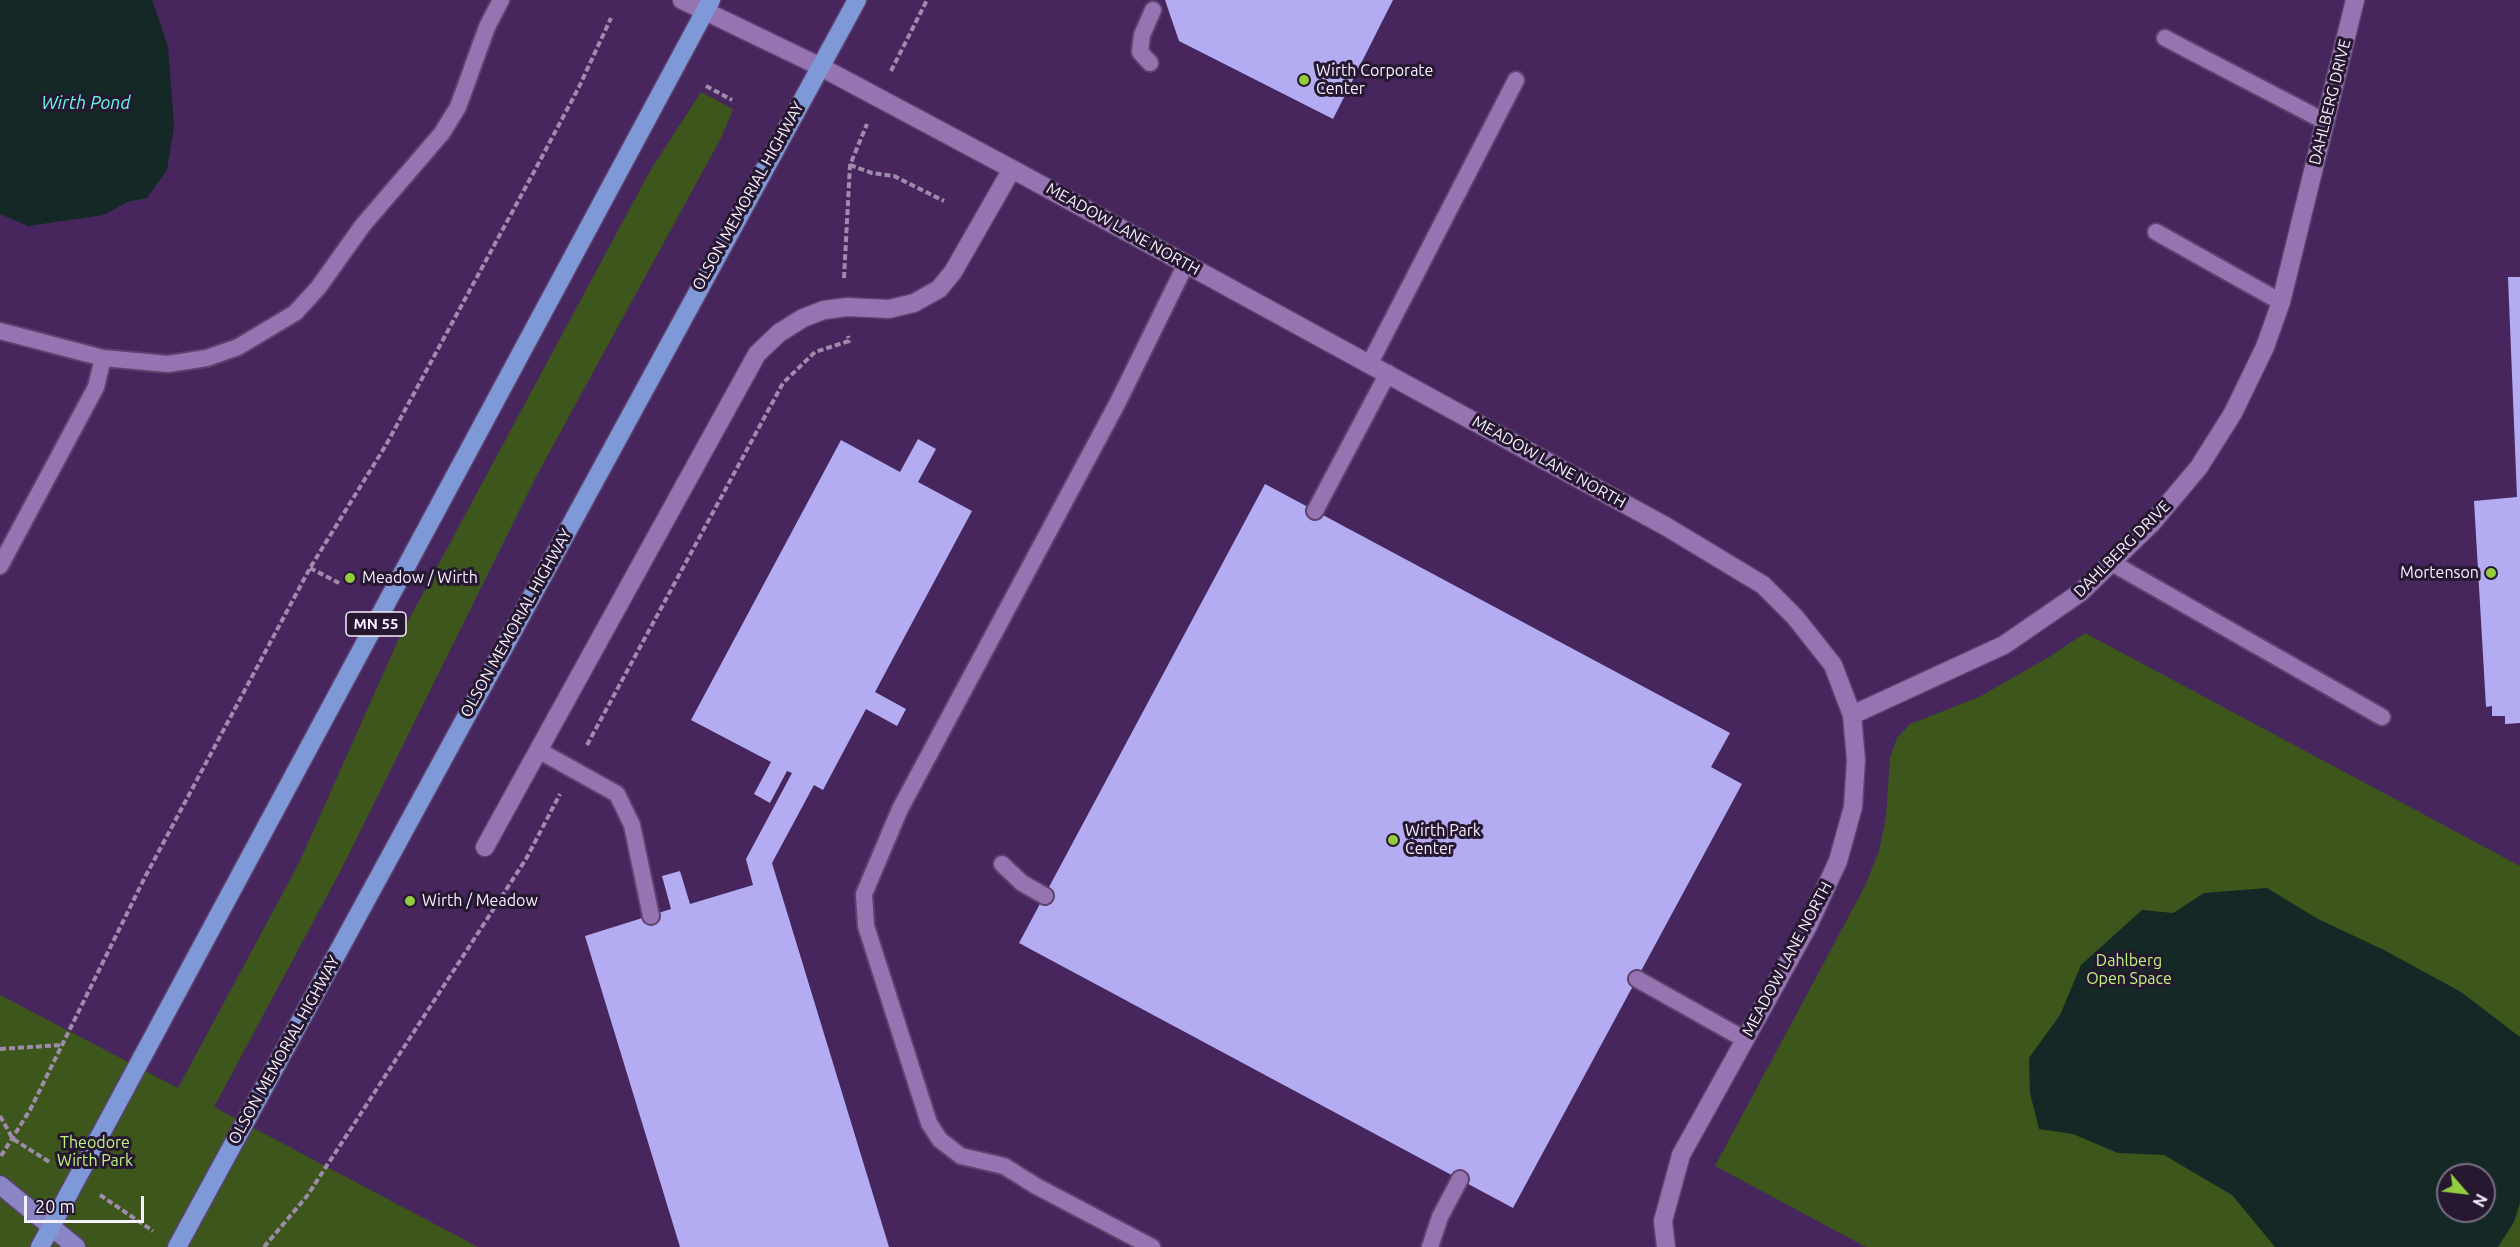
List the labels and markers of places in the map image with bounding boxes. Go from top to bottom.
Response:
place label: Wirth Corporate Center [1316,61,1433,99]
marker: Wirth Corporate Center [1297,73,1311,87]
place label: Mortenson [2400,563,2479,583]
marker: Mortenson [2484,566,2498,580]
place label: Meadow / Wirth [362,568,478,588]
marker: Meadow / Wirth [343,571,357,585]
place label: Wirth Park Center [1405,821,1481,859]
marker: Wirth Park Center [1386,833,1400,847]
place label: Wirth / Meadow [422,891,538,911]
marker: Wirth / Meadow [403,894,417,908]

